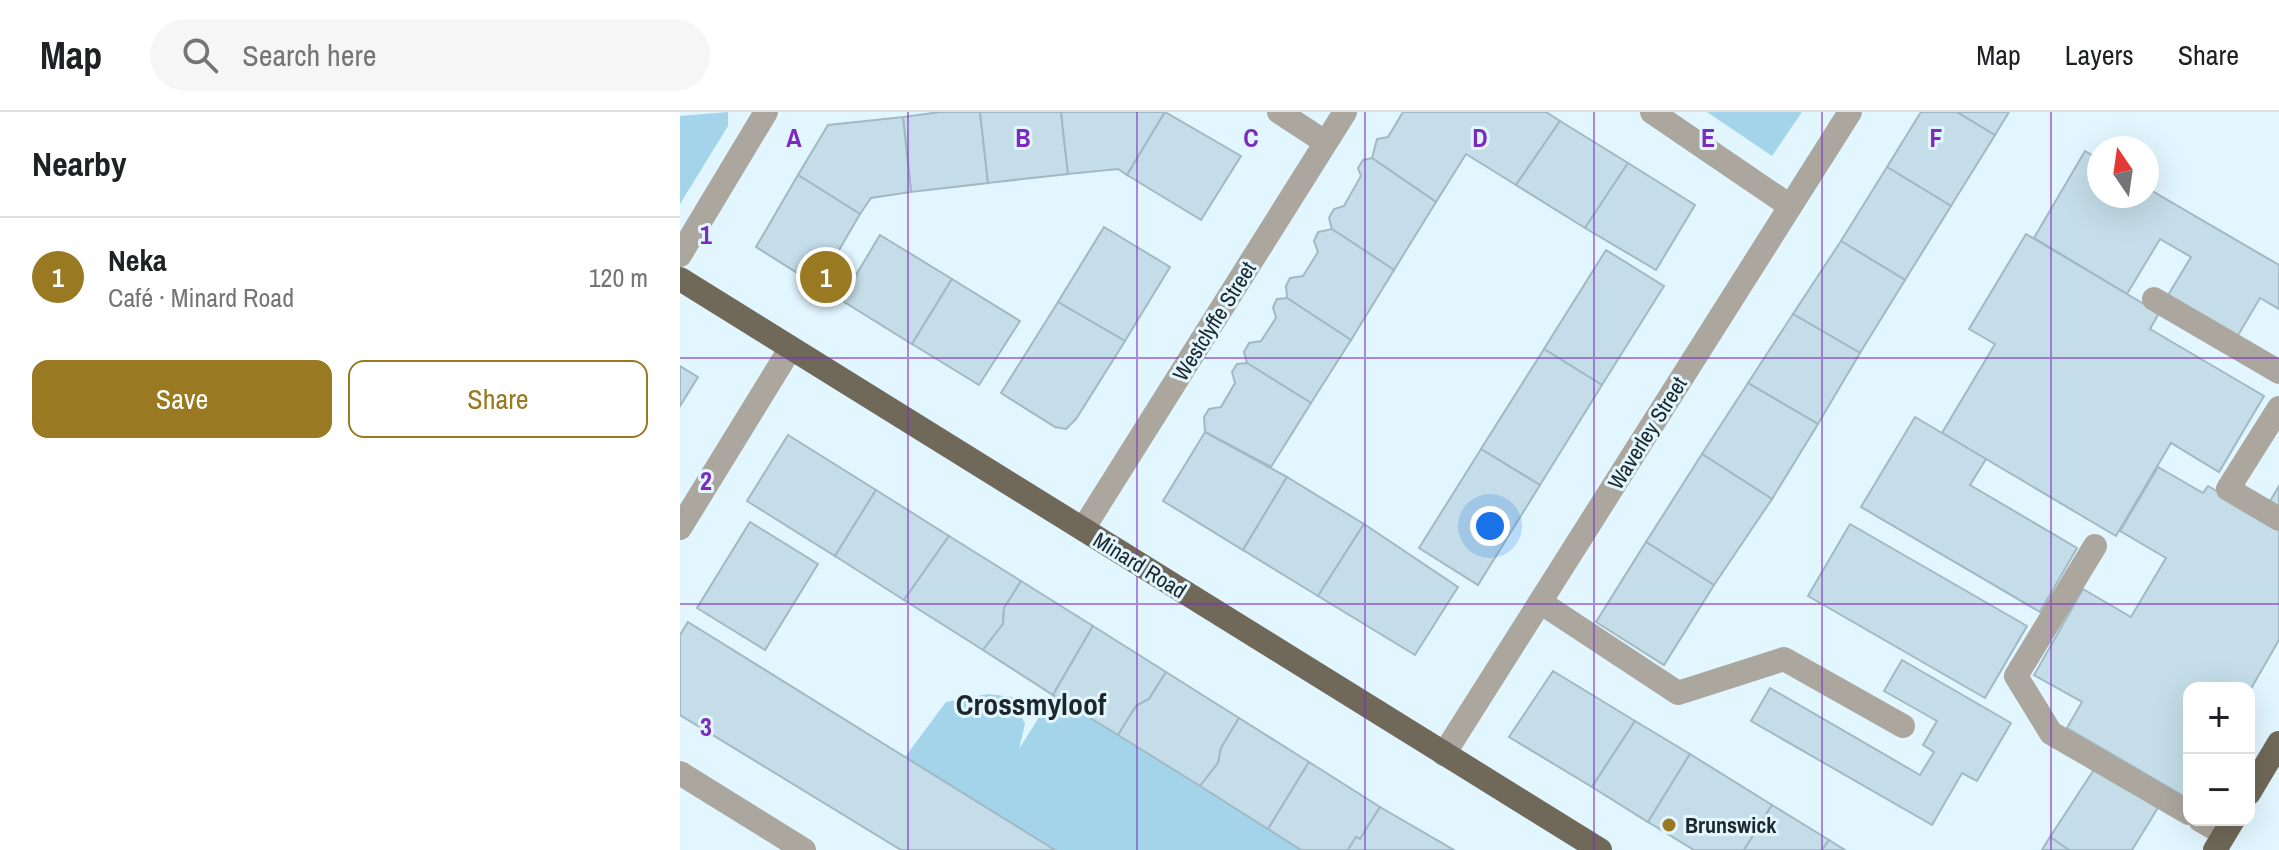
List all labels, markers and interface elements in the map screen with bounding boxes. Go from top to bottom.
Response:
search box [150,19,710,91]
text: Map [40,30,102,81]
icon: search [178,33,222,77]
text: Search here [242,35,376,75]
text: Map [1976,36,2021,74]
text: Layers [2065,36,2134,74]
text: Share [2178,36,2239,74]
text: A [786,120,802,155]
text: B [1015,120,1031,155]
text: C [1243,120,1259,155]
text: D [1472,120,1488,155]
text: E [1701,120,1715,155]
text: F [1929,120,1943,155]
north arrow [2087,136,2159,208]
text: Nearby [32,141,127,187]
text: 1 [700,217,712,252]
text: Neka [108,240,167,280]
pin: 1 [800,247,852,307]
street label: Westclyffe Street [1165,255,1263,387]
text: 1 [52,260,64,295]
text: 120 m [589,260,648,295]
text: Café · Minard Road [108,280,294,315]
button: Save [32,360,332,438]
button: Share [348,360,648,438]
street label: Waverley Street [1600,371,1694,495]
text: 2 [700,463,712,498]
your location [1470,506,1510,546]
street label: Minard Road [1088,525,1192,605]
map controls [2183,682,2255,826]
button: + [2183,682,2255,754]
district label: Crossmyloof [956,684,1107,724]
text: 3 [700,709,712,744]
button: − [2183,754,2255,826]
place label: Brunswick [1685,810,1777,840]
marker: Brunswick [1660,816,1678,834]

